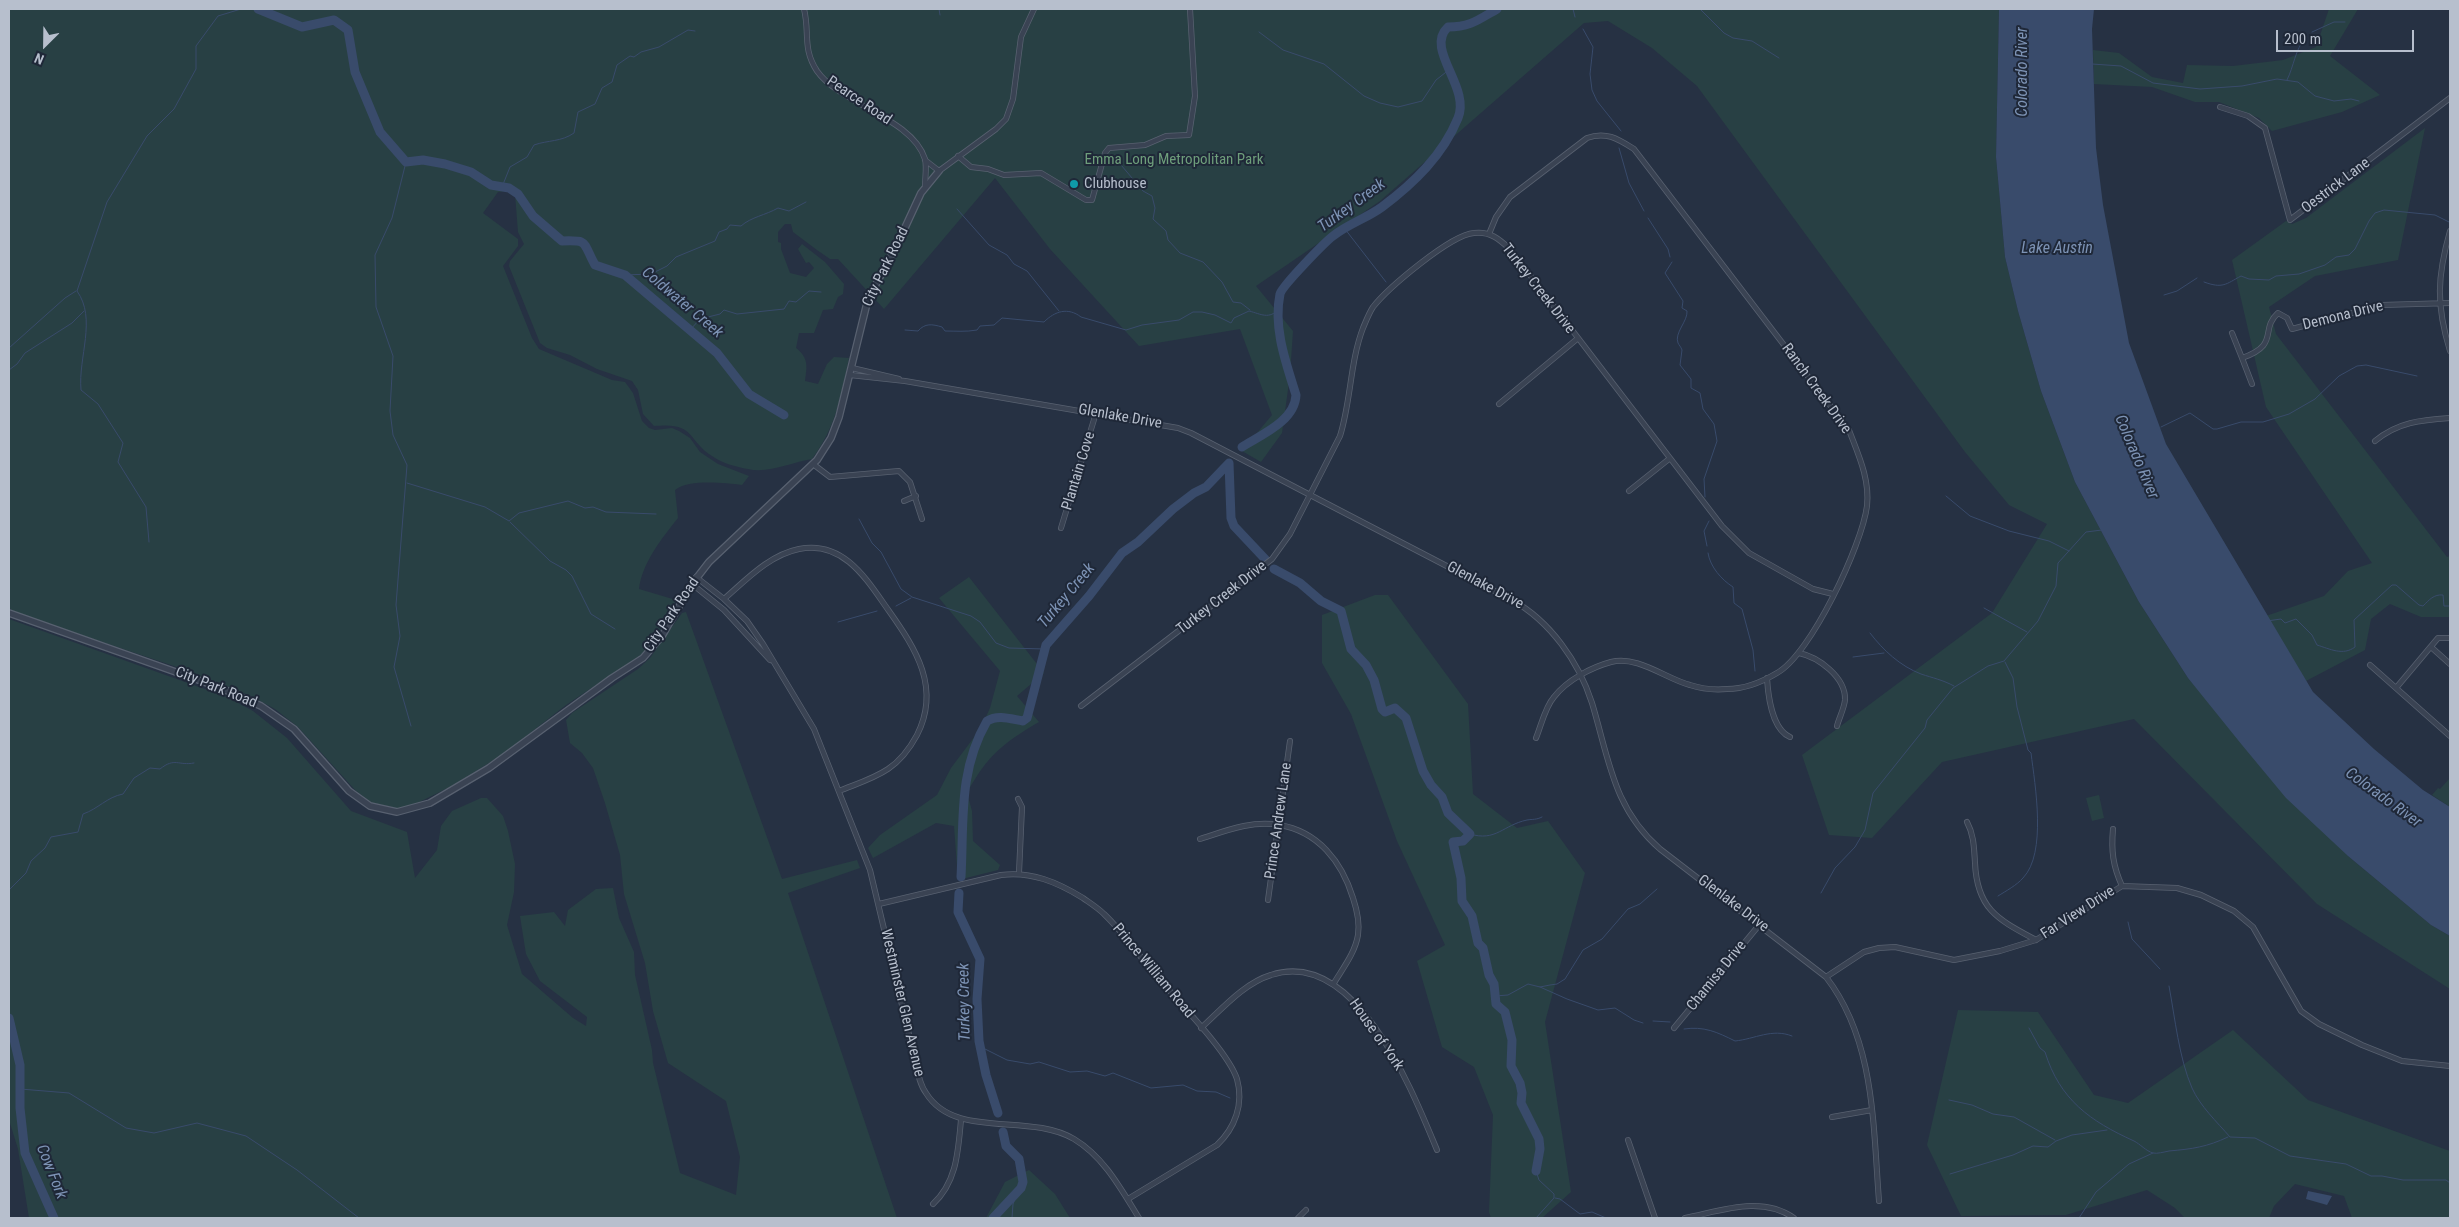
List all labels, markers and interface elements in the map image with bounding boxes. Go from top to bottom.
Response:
north arrow [20,20,70,70]
scale bar [2279,20,2416,52]
water label: Colorado River [2013,27,2033,117]
text: 200 m [2284,30,2321,48]
text: N [32,50,46,68]
street label: Pearce Road [823,73,895,129]
park label: Emma Long Metropolitan Park [1084,151,1264,169]
street label: Oestrick Lane [2298,154,2374,218]
place label: Clubhouse [1084,175,1146,193]
water label: Turkey Creek [1315,175,1389,237]
marker: Clubhouse [1068,178,1080,190]
street label: City Park Road [859,224,913,310]
water label: Lake Austin [2021,239,2093,259]
street label: Turkey Creek Drive [1497,240,1579,338]
water label: Coldwater Creek [637,263,727,343]
street label: Demona Drive [2301,297,2385,335]
street label: Ranch Creek Drive [1777,340,1855,438]
street label: Glenlake Drive [1077,401,1163,433]
water label: Colorado River [2110,412,2162,502]
street label: Plantain Cove [1059,430,1099,512]
street label: Turkey Creek Drive [1173,557,1271,639]
street label: Glenlake Drive [1444,558,1526,614]
water label: Turkey Creek [1034,560,1100,632]
street label: City Park Road [640,574,704,656]
street label: City Park Road [173,663,259,713]
street label: Prince Andrew Lane [1262,762,1296,880]
water label: Colorado River [2341,764,2425,832]
street label: Glenlake Drive [1694,871,1772,937]
street label: Far View Drive [2038,883,2118,943]
street label: Prince William Road [1108,920,1198,1022]
street label: Westminster Glen Avenue [876,927,928,1079]
street label: Chamisa Drive [1683,937,1751,1015]
water label: Turkey Creek [955,963,975,1041]
street label: House of York [1345,996,1407,1074]
water label: Cow Fork [31,1142,71,1202]

